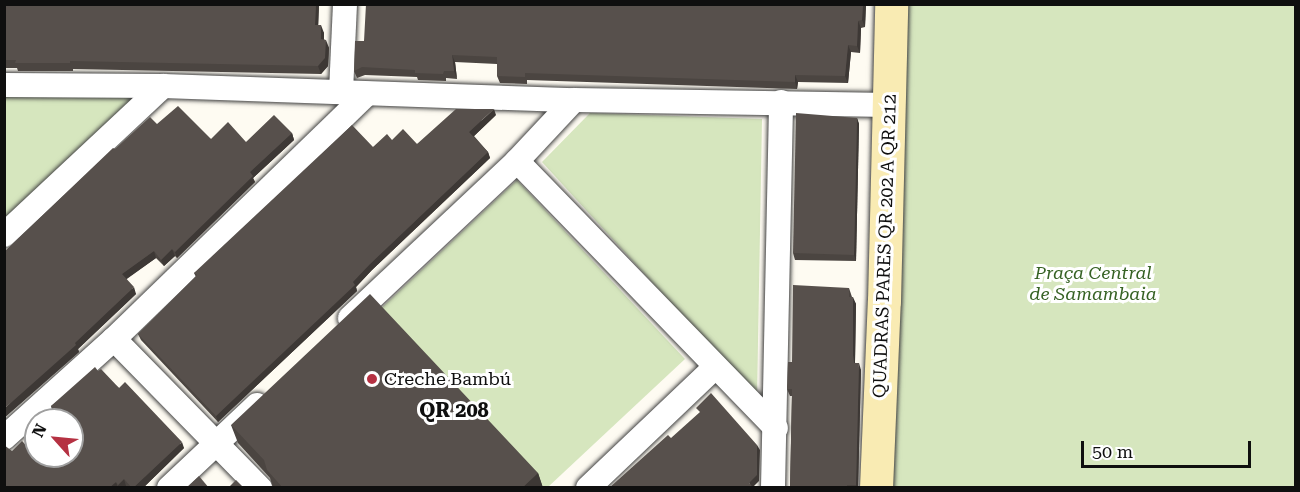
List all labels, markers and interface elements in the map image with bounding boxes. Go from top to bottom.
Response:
street label: QUADRAS PARES QR 202 A QR 212 [869,94,901,398]
park label: Praça Central de Samambaia [1029,263,1157,306]
place label: Creche Bambú [384,368,511,390]
marker: Creche Bambú [365,372,379,386]
district label: QR 208 [419,398,489,422]
north arrow [24,408,84,468]
text: N [28,421,51,440]
scale bar [1084,429,1254,467]
text: 50 m [1092,441,1133,462]

